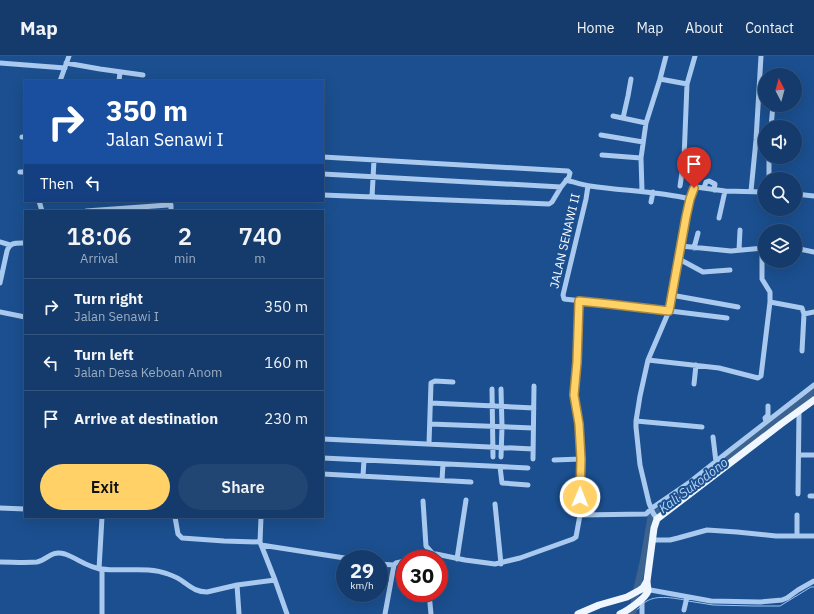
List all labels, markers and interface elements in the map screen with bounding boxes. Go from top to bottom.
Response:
text: Map [20,16,58,40]
text: Home [577,19,614,37]
text: Map [636,19,663,37]
text: About [685,19,723,37]
text: Contact [745,19,794,37]
north arrow [758,68,802,112]
map controls [758,68,802,268]
text: 350 m [106,92,188,129]
icon: right [40,96,92,148]
button: sound [758,120,802,164]
text: Jalan Senawi I [106,128,224,151]
pin [677,147,711,188]
icon: arrive [683,153,705,175]
icon: left [82,172,104,194]
button: search [758,172,802,216]
text: Then [40,174,74,193]
street label: JALAN SENAWI II [546,192,583,290]
text: 18:06 [66,220,132,252]
text: 2 [178,220,192,252]
text: 740 [238,220,282,252]
button: layers [758,224,802,268]
text: Arrival [80,250,118,267]
text: min [174,250,196,267]
text: m [254,250,266,267]
text: Turn right [74,289,143,308]
icon: right [40,296,62,318]
text: 350 m [264,297,308,316]
text: Jalan Senawi I [74,308,159,325]
text: Turn left [74,345,134,364]
icon: left [40,352,62,374]
text: 160 m [264,353,308,372]
text: Jalan Desa Keboan Anom [74,364,222,381]
icon: arrive [40,408,62,430]
text: Arrive at destination [74,409,218,428]
text: 230 m [264,409,308,428]
water label: Kali Sukodono [655,454,731,517]
button: Exit [40,464,170,510]
button: Share [178,464,308,510]
position arrow [559,476,601,518]
speed limit sign: 30 [396,550,448,602]
text: 29 [350,557,374,584]
text: km/h [350,579,374,592]

